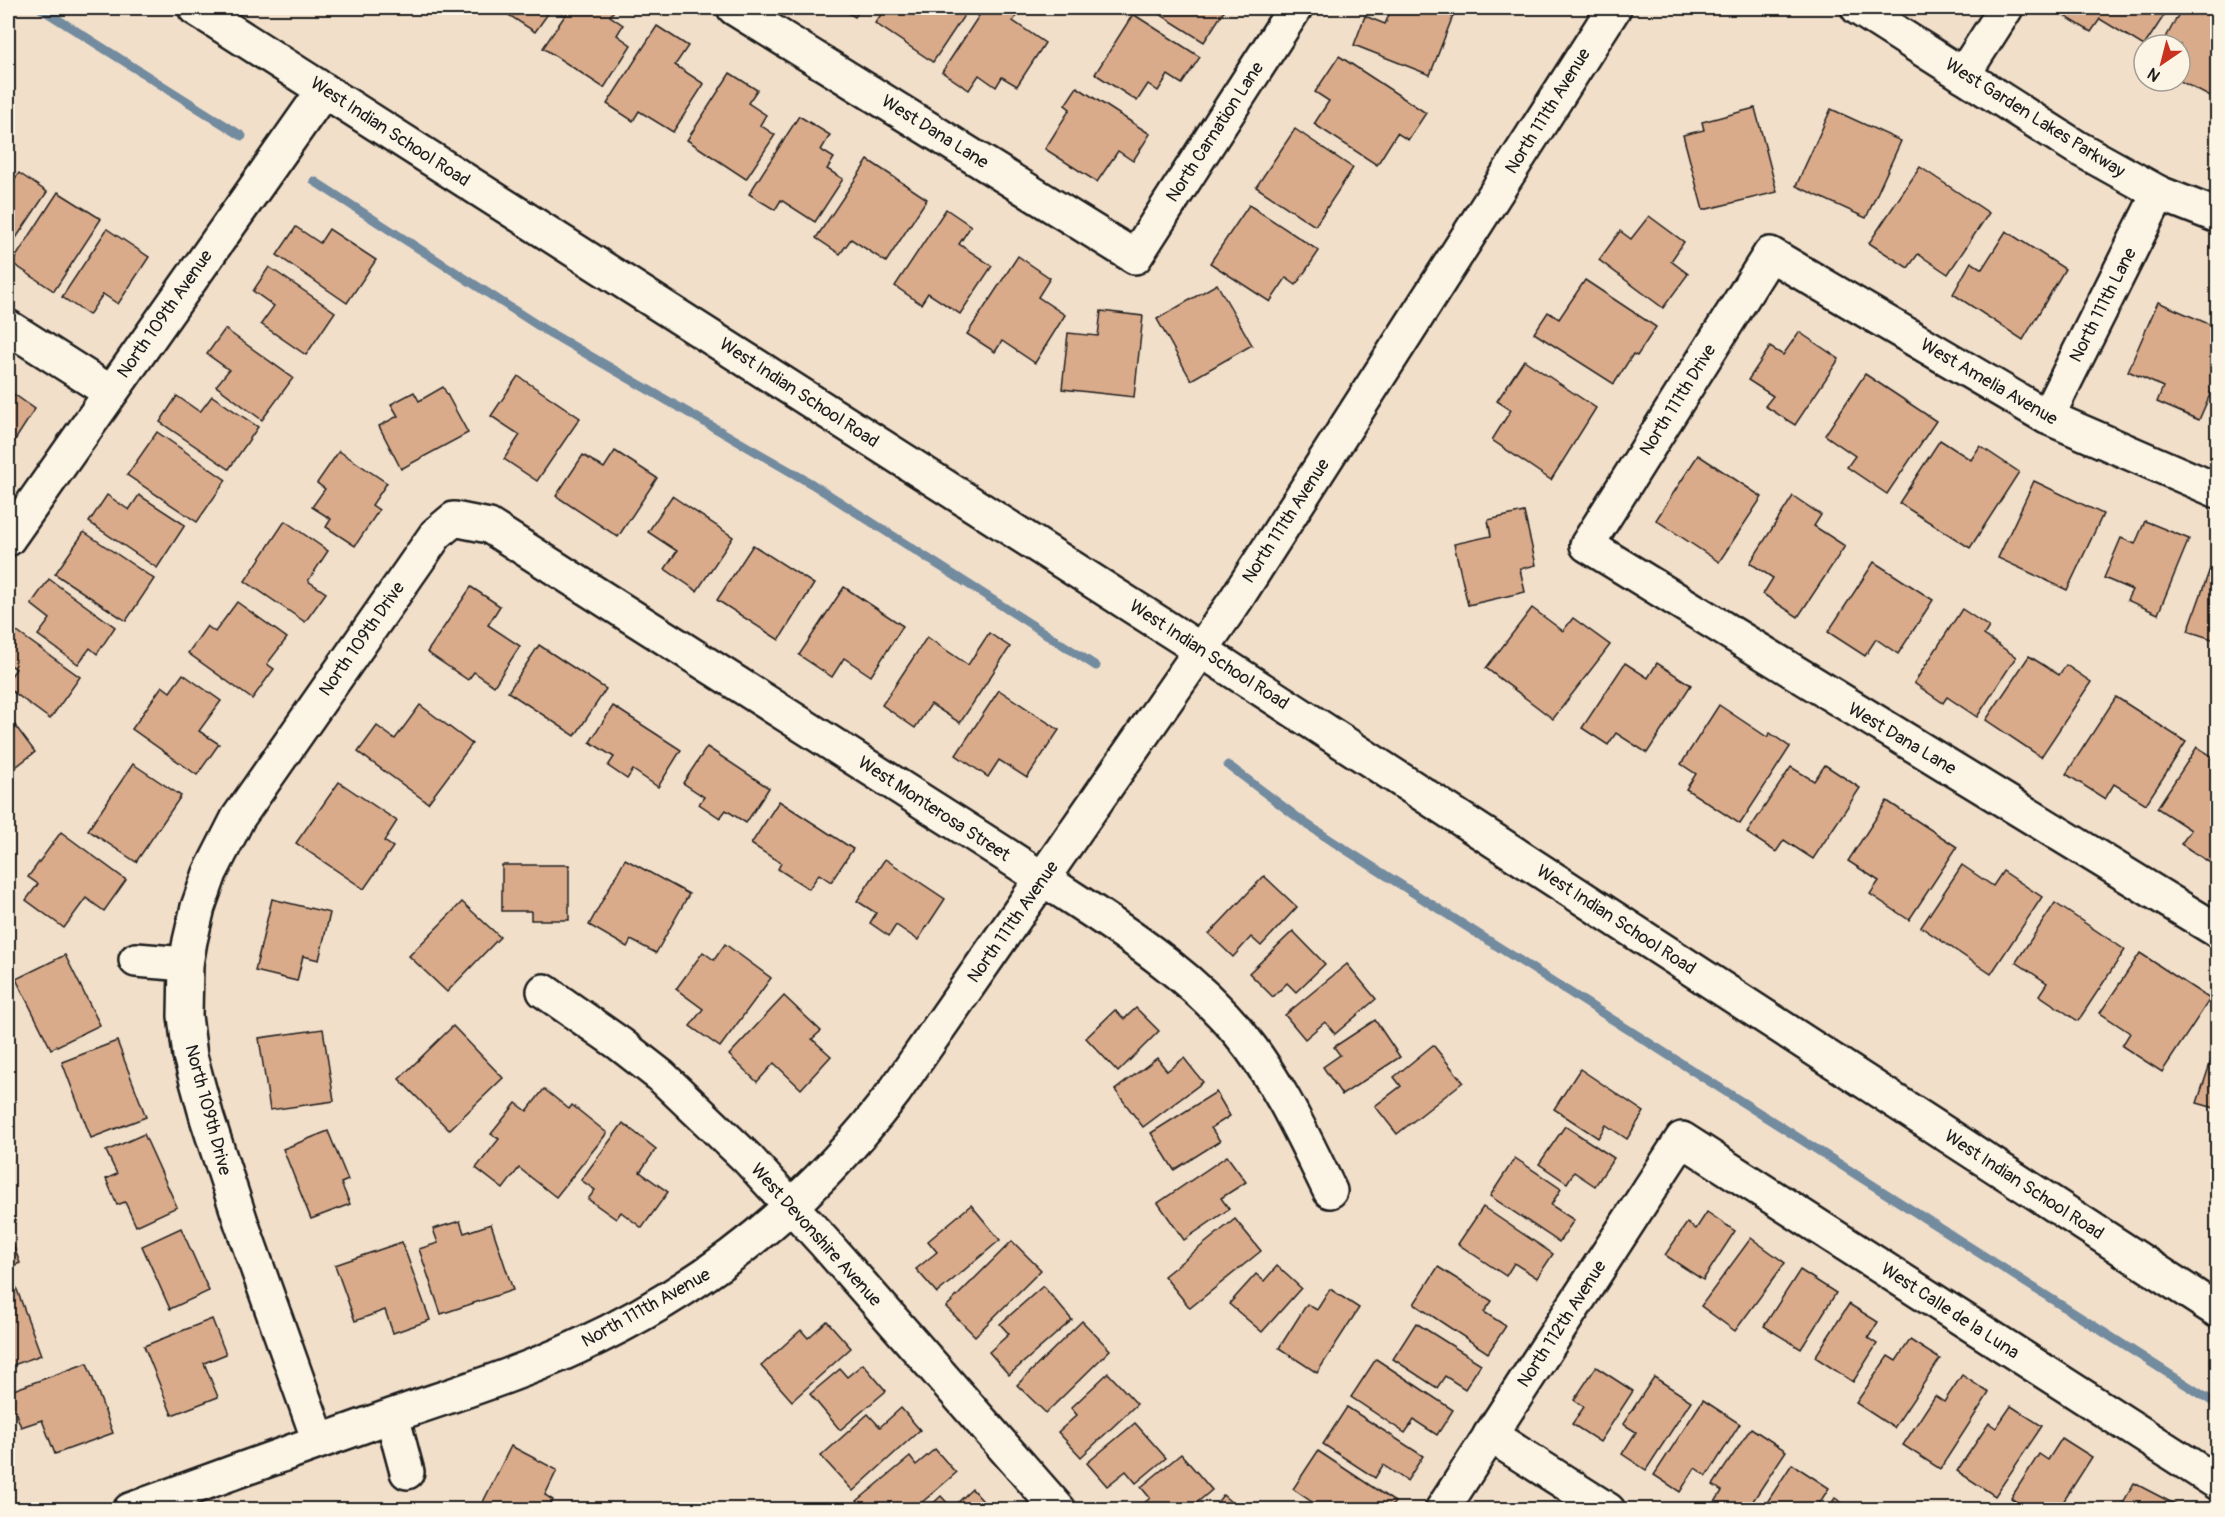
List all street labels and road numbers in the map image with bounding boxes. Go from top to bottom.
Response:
street label: North 111th Avenue [1500,44,1596,178]
street label: West Garden Lakes Parkway [1941,53,2130,183]
street label: North Carnation Lane [1161,57,1269,207]
street label: West Indian School Road [306,72,474,192]
street label: West Dana Lane [877,90,993,174]
street label: North 111th Lane [2064,244,2142,366]
street label: North 109th Avenue [112,245,218,383]
street label: West Indian School Road [715,333,883,453]
street label: West Amelia Avenue [1916,333,2062,431]
street label: North 111th Drive [1635,340,1721,460]
street label: North 111th Avenue [1237,454,1335,588]
street label: North 109th Drive [314,577,410,701]
street label: West Indian School Road [1125,595,1293,715]
street label: West Dana Lane [1844,698,1960,780]
street label: West Monterosa Street [854,751,1015,867]
street label: North 111th Avenue [962,856,1064,988]
street label: West Indian School Road [1532,860,1700,980]
street label: North 109th Drive [179,1042,237,1178]
street label: West Indian School Road [1940,1125,2108,1245]
street label: West Devonshire Avenue [746,1159,887,1312]
street label: North 112th Avenue [1512,1256,1612,1392]
street label: West Calle de la Luna [1876,1258,2024,1364]
street label: North 111th Avenue [577,1263,715,1353]

